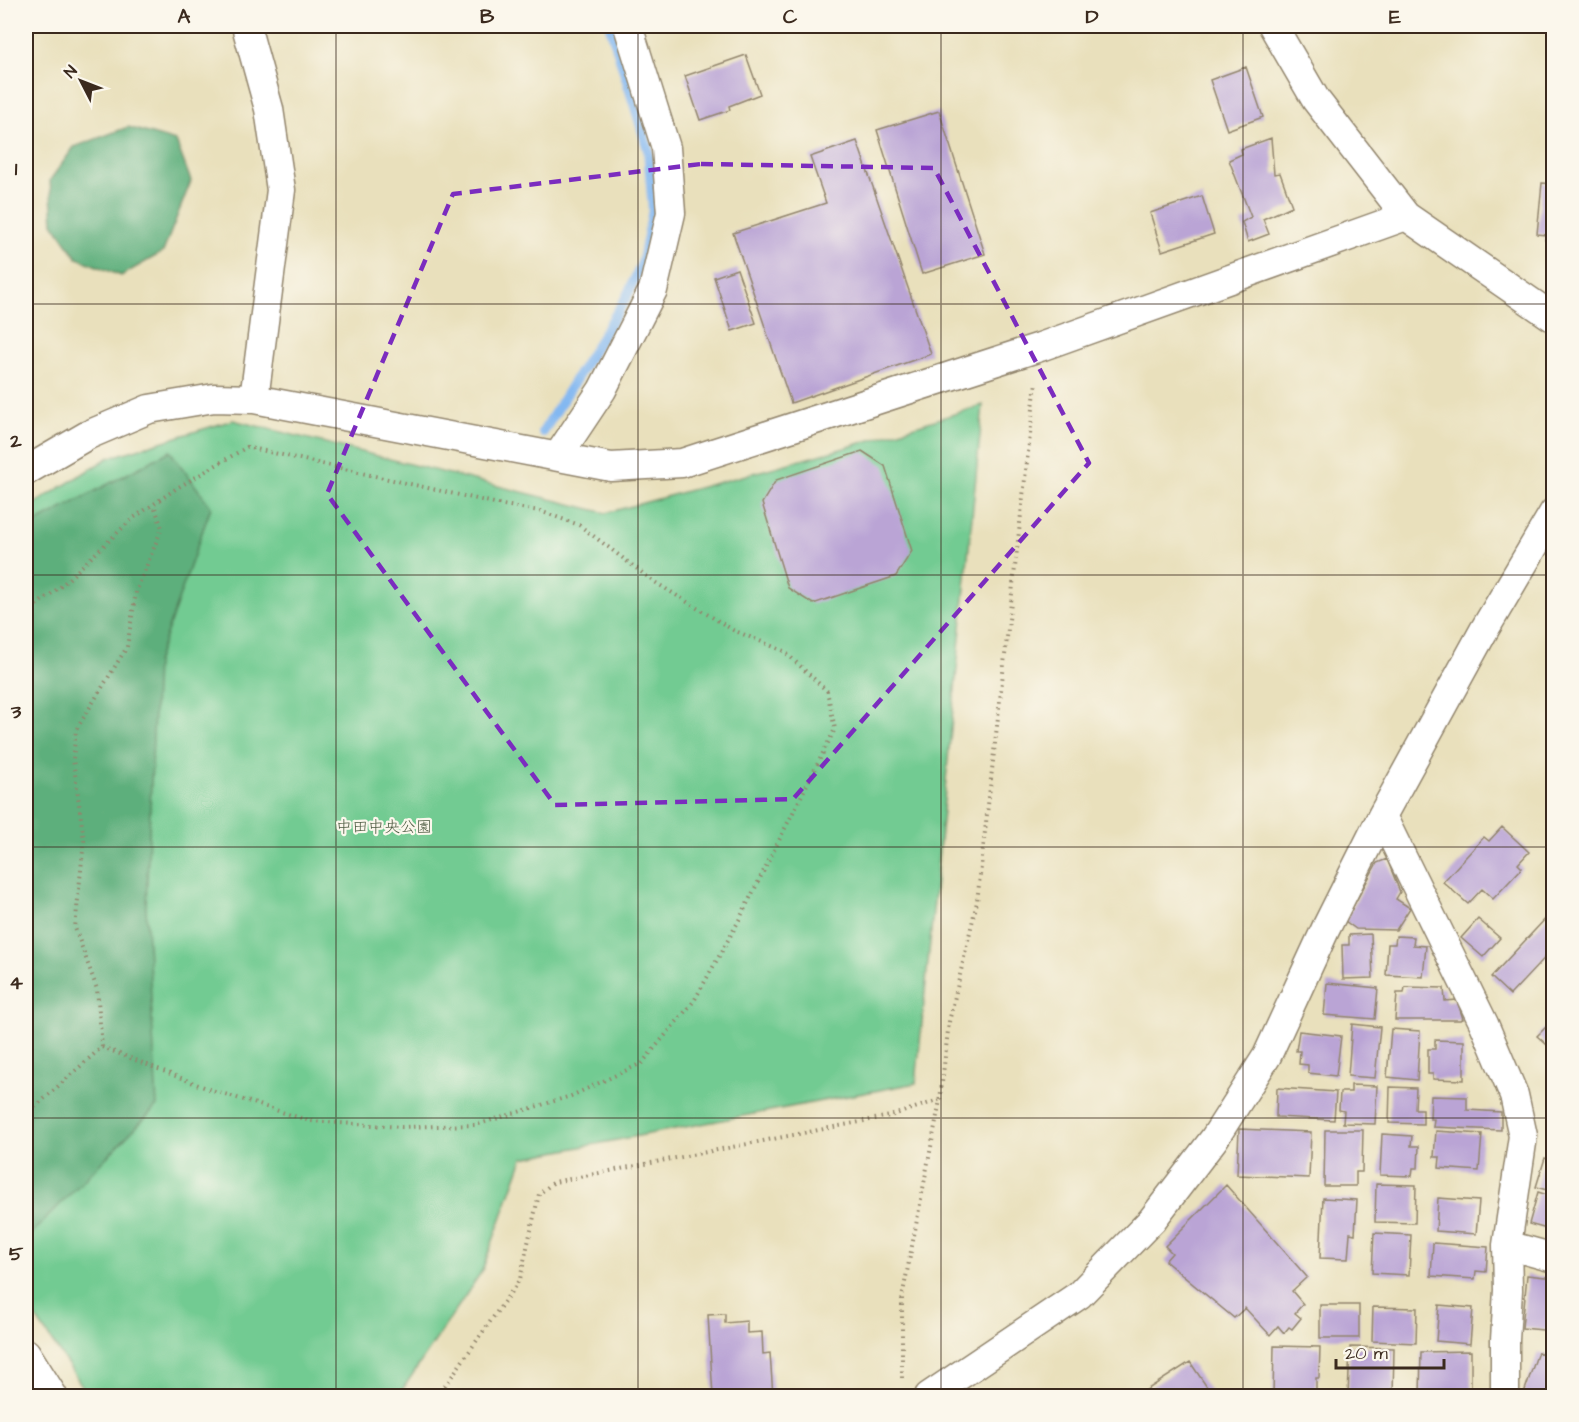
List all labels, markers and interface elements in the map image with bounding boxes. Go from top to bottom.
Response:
text: A [178,3,191,31]
text: B [480,3,495,31]
text: C [783,3,798,31]
text: D [1086,3,1099,31]
text: E [1389,3,1401,31]
north arrow [51,51,111,111]
text: N [59,61,82,83]
text: 1 [15,155,18,183]
text: 2 [9,427,22,455]
text: 3 [10,698,22,726]
park label: 中田中央公園 [336,816,432,838]
text: 4 [9,969,23,997]
text: 5 [9,1240,24,1268]
scale bar [1336,1332,1444,1370]
text: 20 m [1345,1341,1388,1366]

